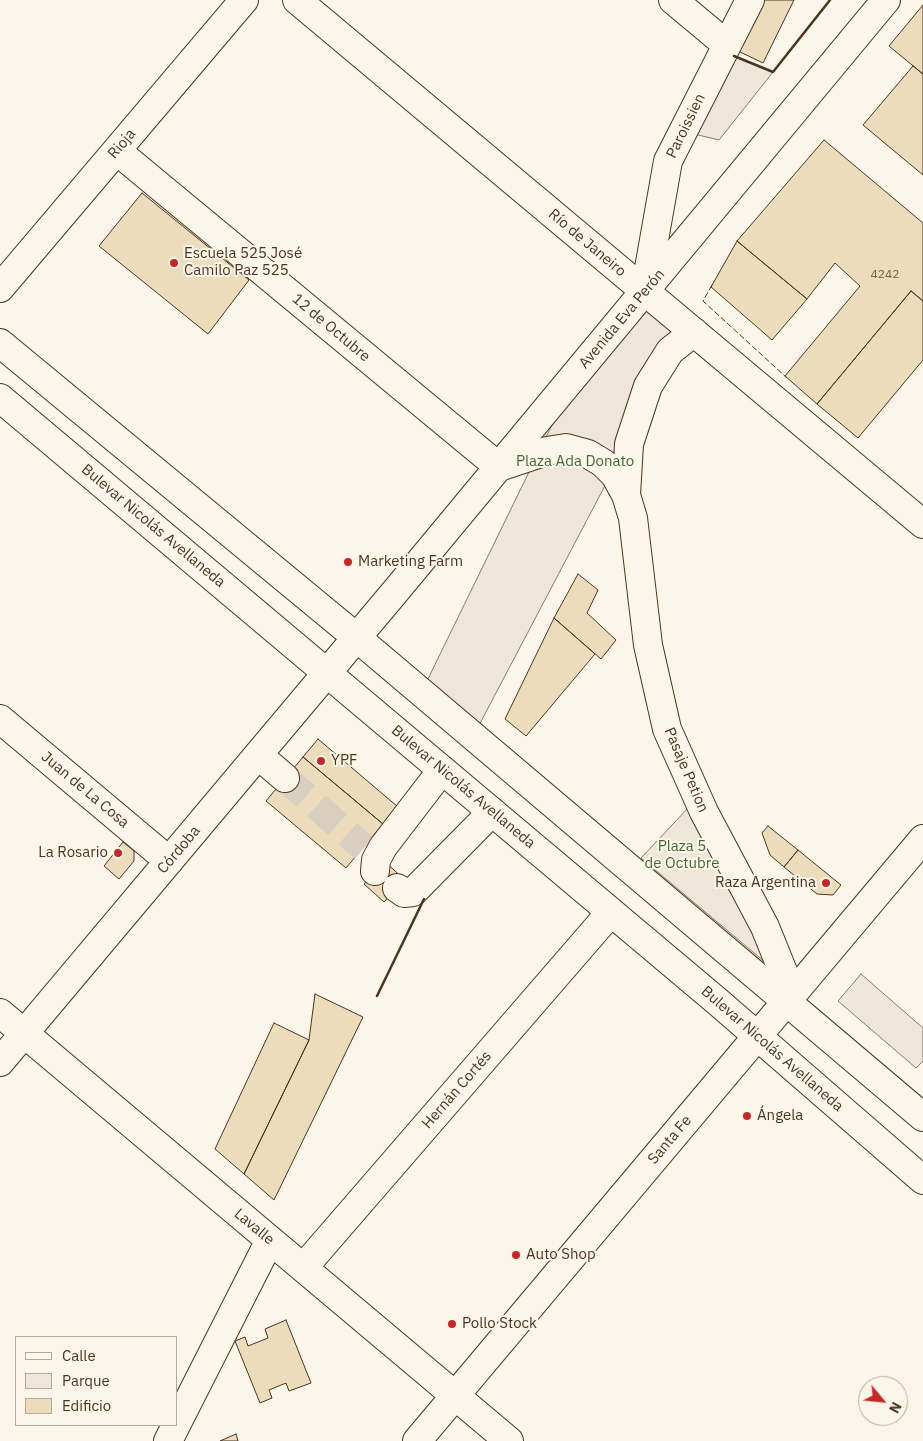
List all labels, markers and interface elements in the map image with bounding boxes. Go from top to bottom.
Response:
street label: Paroissien [663,91,709,161]
street label: Rioja [104,125,140,163]
street label: Río de Janeiro [545,205,629,281]
place label: Escuela 525 José Camilo Paz 525 [184,245,302,280]
marker: Escuela 525 José Camilo Paz 525 [168,257,180,269]
street label: Avenida Eva Perón [575,266,669,372]
house number: 4242 [871,268,899,282]
street label: 12 de Octubre [288,290,374,366]
park label: Plaza Ada Donato [516,453,634,471]
street label: Bulevar Nicolás Avellaneda [77,461,229,591]
place label: Marketing Farm [358,553,463,571]
marker: Marketing Farm [342,556,354,568]
street label: Bulevar Nicolás Avellaneda [387,722,539,852]
street label: Pasaje Petion [660,725,712,815]
street label: Juan de La Cosa [38,748,132,832]
place label: YPF [331,752,357,770]
marker: YPF [315,755,327,767]
street label: Córdoba [154,822,204,878]
park label: Plaza 5 de Octubre [645,838,719,873]
place label: La Rosario [38,844,108,862]
marker: La Rosario [112,847,124,859]
place label: Raza Argentina [715,874,816,892]
marker: Raza Argentina [820,877,832,889]
street label: Bulevar Nicolás Avellaneda [697,982,847,1116]
street label: Hernán Cortés [418,1048,496,1132]
place label: Ángela [757,1107,803,1125]
marker: Ángela [741,1110,753,1122]
street label: Santa Fe [644,1112,696,1168]
street label: Lavalle [230,1205,278,1249]
place label: Auto Shop [526,1246,596,1264]
marker: Auto Shop [510,1249,522,1261]
place label: Pollo Stock [462,1315,537,1333]
marker: Pollo Stock [446,1318,458,1330]
legend [15,1336,178,1426]
text: Calle [62,1346,96,1365]
text: Parque [62,1371,110,1390]
north arrow [858,1376,908,1426]
text: Edificio [62,1396,111,1415]
text: N [885,1399,906,1416]

